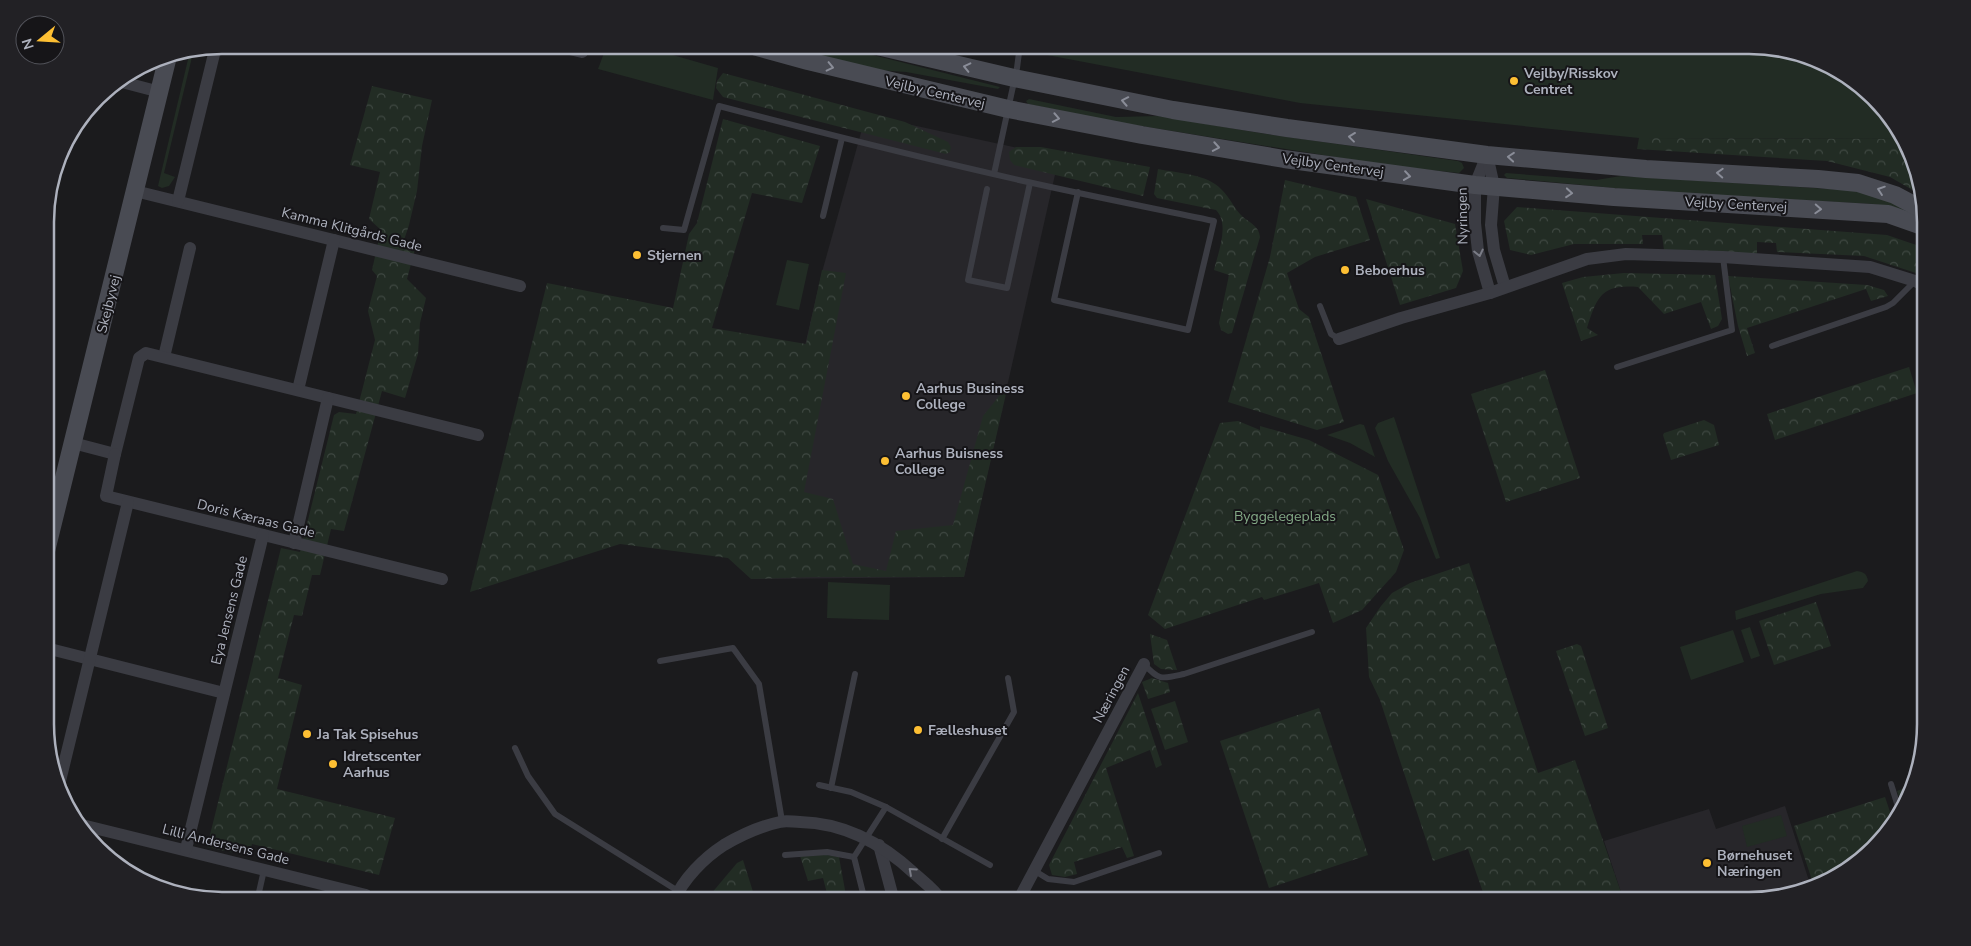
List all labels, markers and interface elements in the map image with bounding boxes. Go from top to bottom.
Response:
north arrow [15,15,65,65]
text: N [17,36,39,52]
one-way arrow [826,61,835,72]
one-way arrow [962,62,971,73]
place label: Vejlby/Risskov Centret [1523,64,1619,99]
street label: Vejlby Centervej [882,71,987,113]
marker: Vejlby/Risskov Centret [1508,75,1520,87]
one-way arrow [1121,96,1130,106]
one-way arrow [1051,112,1060,123]
one-way arrow [1348,132,1356,143]
one-way arrow [1211,142,1220,152]
street label: Vejlby Centervej [1280,149,1385,182]
one-way arrow [1506,152,1514,163]
one-way arrow [1716,168,1724,179]
one-way arrow [1403,170,1412,180]
one-way arrow [1877,185,1886,195]
street label: Nyringen [1453,187,1472,245]
one-way arrow [1565,187,1573,198]
street label: Vejlby Centervej [1683,192,1788,217]
street label: Kamma Klitgårds Gade [280,203,424,256]
one-way arrow [1814,203,1822,214]
place label: Stjernen [647,246,702,265]
marker: Stjernen [631,249,643,261]
one-way arrow [1474,249,1484,258]
place label: Beboerhus [1355,261,1425,280]
marker: Beboerhus [1339,264,1351,276]
street label: Skejbyvej [92,273,125,335]
place label: Aarhus Business College [916,379,1024,414]
marker: Aarhus Business College [900,390,912,402]
place label: Aarhus Buisness College [895,444,1003,479]
marker: Aarhus Buisness College [879,455,891,467]
street label: Doris Kæraas Gade [195,495,317,542]
park label: Byggelegeplads [1234,507,1336,526]
street label: Eya Jensens Gade [207,554,252,667]
street label: Næringen [1088,662,1134,726]
place label: Fælleshuset [928,721,1008,740]
marker: Fælleshuset [912,724,924,736]
place label: Ja Tak Spisehus [316,725,418,744]
marker: Ja Tak Spisehus [301,728,313,740]
place label: Idretscenter Aarhus [343,747,422,782]
marker: Idretscenter Aarhus [327,758,339,770]
street label: Lilli Andersens Gade [160,819,291,869]
place label: Børnehuset Næringen [1717,846,1793,881]
marker: Børnehuset Næringen [1701,857,1713,869]
one-way arrow [909,868,918,877]

